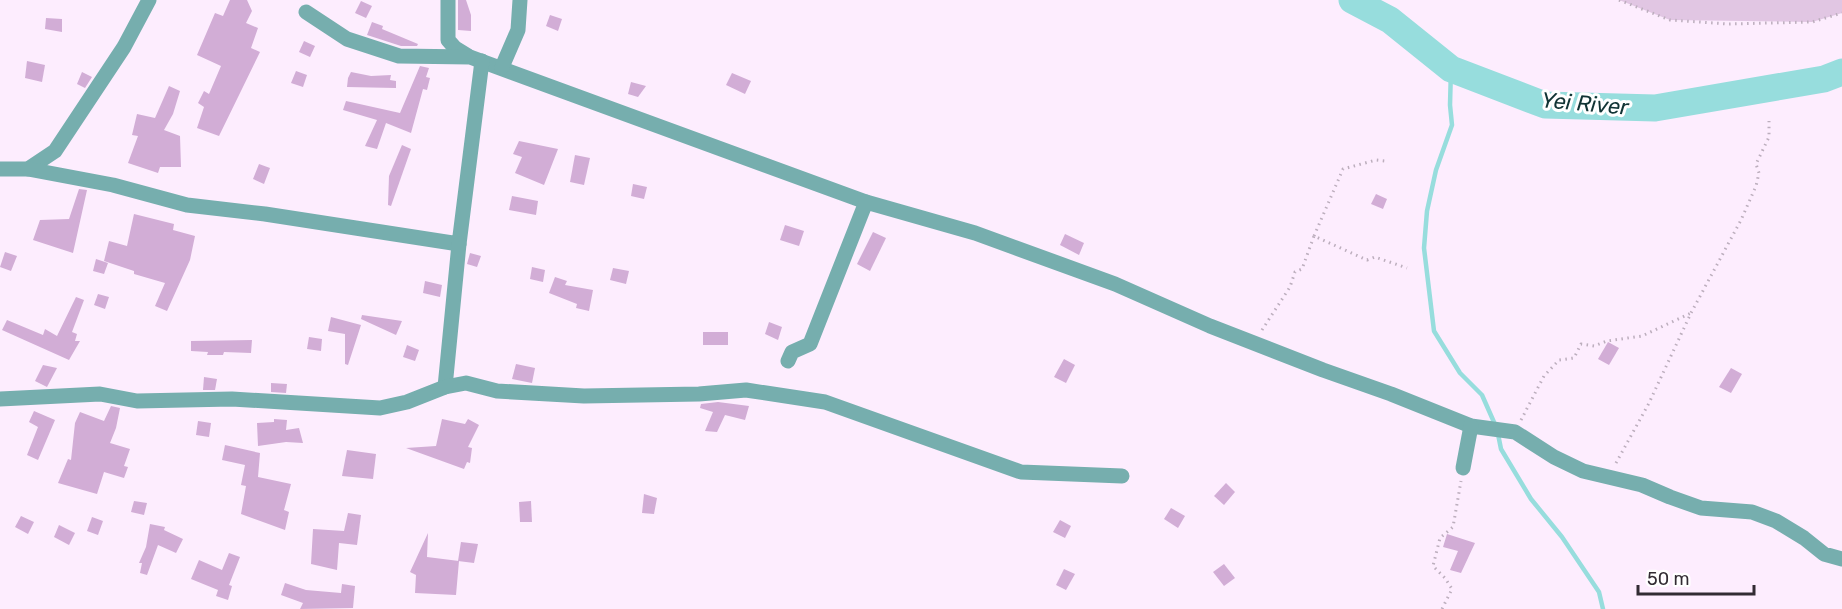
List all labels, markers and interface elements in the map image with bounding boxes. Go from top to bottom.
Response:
water label: Yei River [1540,86,1631,121]
scale bar [1638,558,1754,596]
text: 50 m [1647,568,1690,590]

